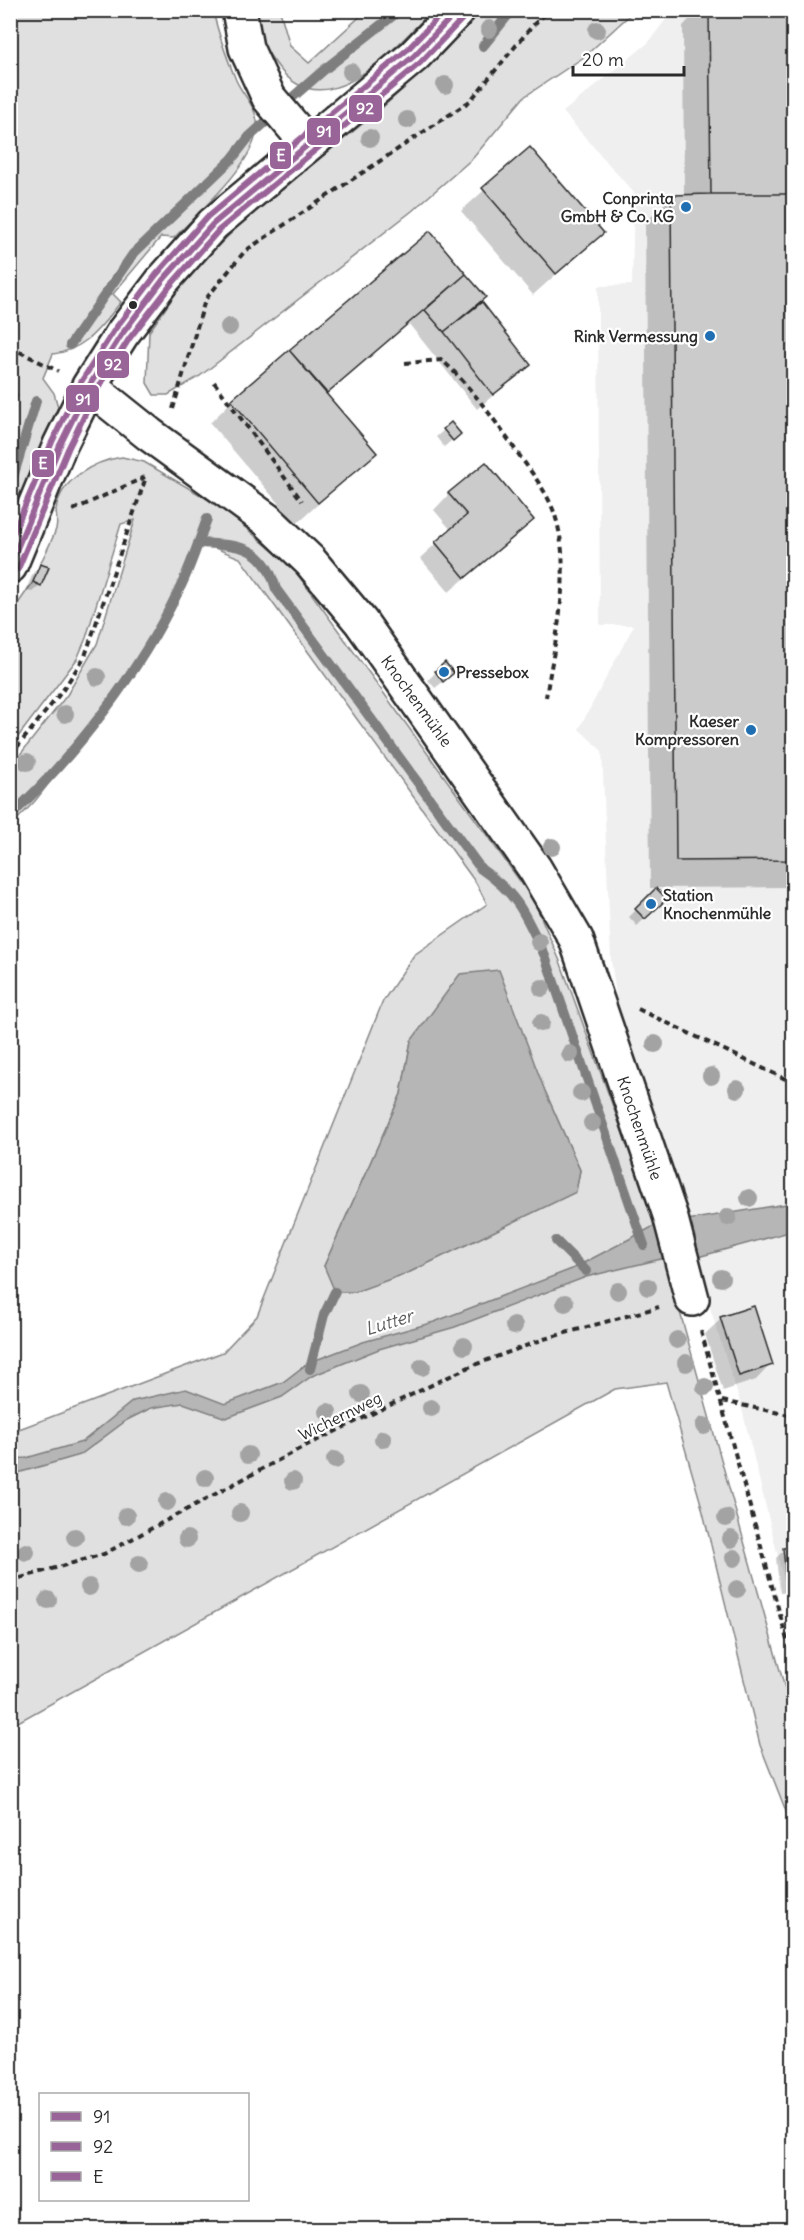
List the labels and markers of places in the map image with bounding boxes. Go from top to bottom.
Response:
place label: Conprinta GmbH & Co. KG [561,188,674,226]
marker: Conprinta GmbH & Co. KG [679,200,693,214]
unlabelled marker [127,299,139,311]
place label: Rink Vermessung [574,326,698,347]
marker: Rink Vermessung [703,329,717,343]
place label: Pressebox [456,662,529,682]
marker: Pressebox [437,665,451,679]
place label: Kaeser Kompressoren [635,711,739,750]
marker: Kaeser Kompressoren [744,723,758,737]
place label: Station Knochenmühle [663,885,772,923]
marker: Station Knochenmühle [644,897,658,911]

